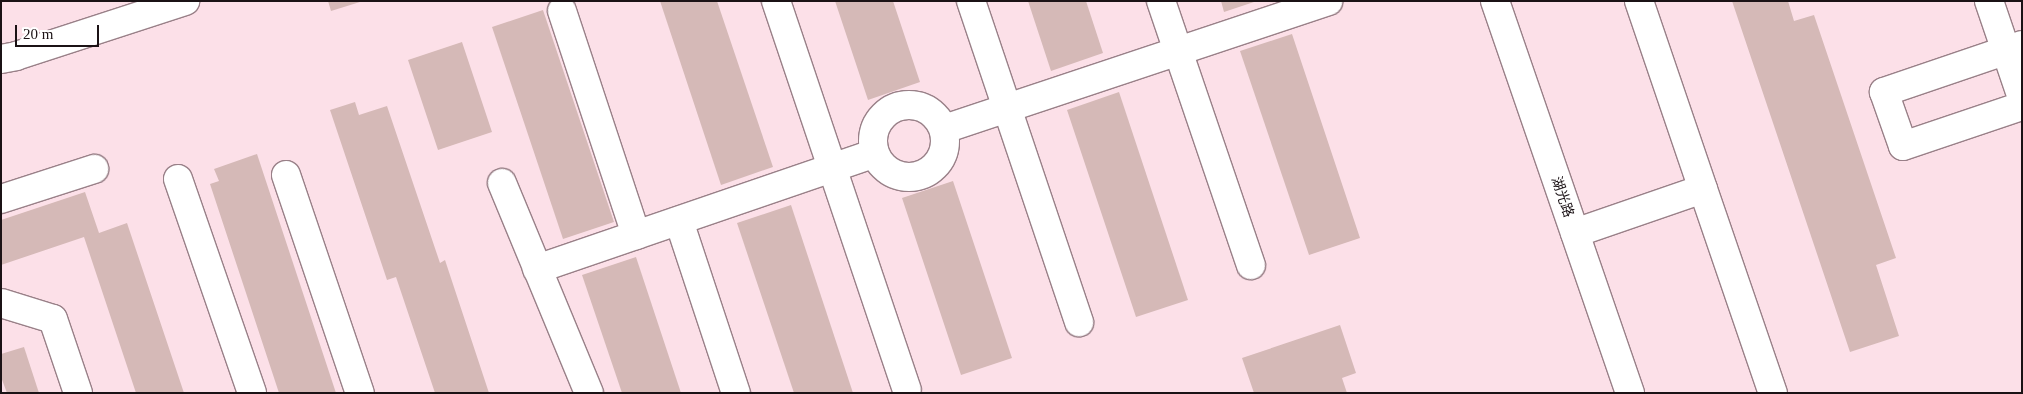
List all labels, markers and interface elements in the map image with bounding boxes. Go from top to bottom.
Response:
scale bar [18,15,101,47]
text: 20 m [23,26,53,42]
street label: 湖光路 [1547,174,1577,220]

